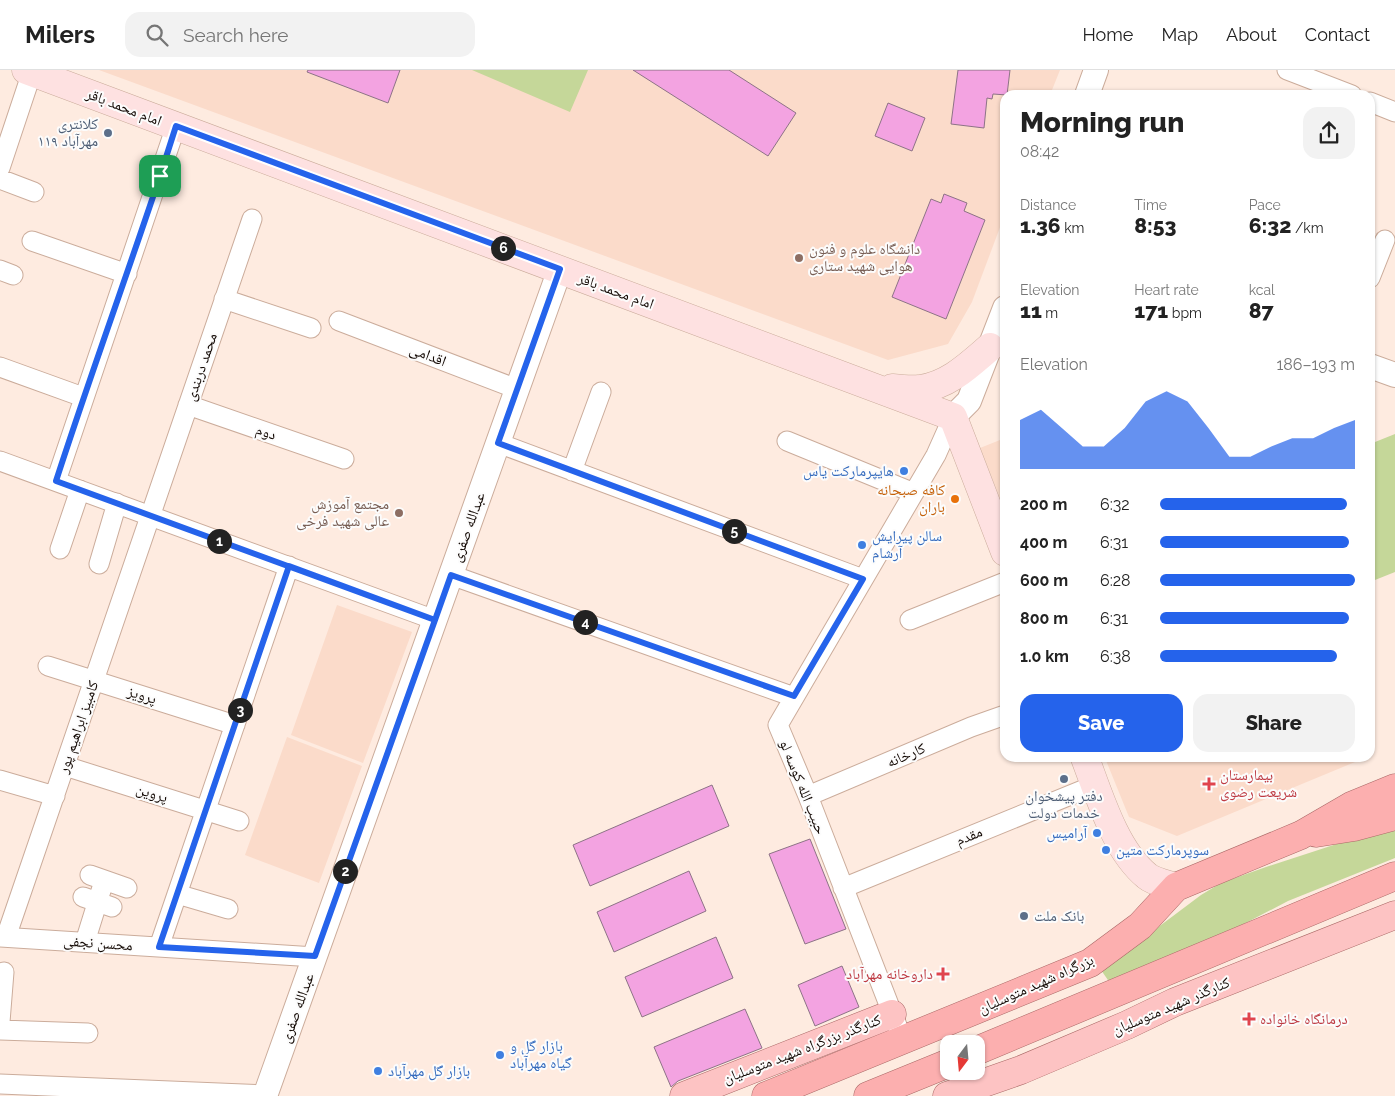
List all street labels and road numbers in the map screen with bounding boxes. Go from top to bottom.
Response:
street label: امام محمد باقر [82,84,164,131]
street label: امام محمد باقر [574,269,656,314]
street label: محمد دربندی [181,330,222,404]
street label: اقدامی [407,340,449,371]
street label: دوم [253,420,279,445]
street label: عبدالله صفری [447,489,490,565]
street label: کامبیز ابراهیم پور [53,678,103,777]
street label: پرویز [124,682,159,708]
street label: حبیب الله کوسه لو [776,737,830,837]
street label: کارخانه [884,739,928,771]
street label: پروین [134,780,170,807]
street label: مقدم [953,823,985,850]
street label: محسن نجفی [63,932,133,955]
street label: بزرگراه شهید متوسلیان [975,950,1097,1018]
street label: عبدالله صفری [276,970,319,1046]
street label: کنارگذر شهید متوسلیان [1110,973,1233,1040]
street label: کنارگذر بزرگراه شهید متوسلیان [721,1011,884,1088]

